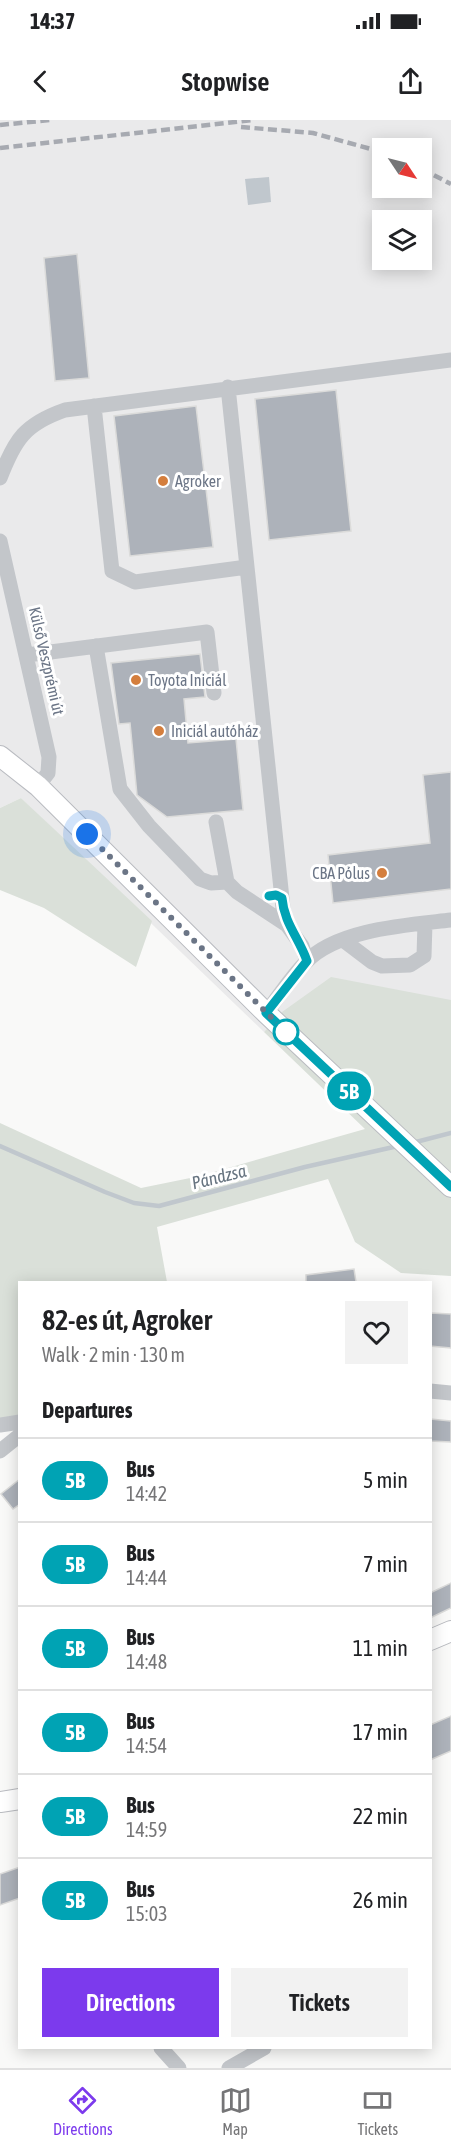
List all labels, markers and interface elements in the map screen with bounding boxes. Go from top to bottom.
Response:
text: 14:37 [30,8,75,34]
icon: back [24,65,57,98]
icon: share [394,65,427,98]
text: Stopwise [181,66,270,97]
north arrow [372,138,432,198]
map controls [372,138,432,270]
button: layers [372,210,432,270]
place label: Agroker [175,472,221,491]
marker: Agroker [156,474,170,488]
street label: Külső Veszprémi út [25,605,68,717]
place label: Toyota Iniciál [148,671,227,690]
marker: Toyota Iniciál [129,673,143,687]
place label: Iniciál autóház [171,722,258,740]
marker: Iniciál autóház [152,724,166,738]
your location [72,819,102,849]
place label: CBA Pólus [312,864,370,882]
marker: CBA Pólus [375,866,389,880]
unlabelled marker [273,1019,299,1045]
line badge: 5B [322,1072,376,1110]
text: 5B [339,1079,359,1103]
water label: Pándzsa [189,1159,249,1193]
button: heart [345,1301,408,1364]
text: 82-es út, Agroker [42,1304,212,1336]
text: Walk · 2 min · 130 m [42,1343,185,1366]
text: Departures [42,1397,132,1423]
text: Bus [126,1456,155,1482]
text: 5 min [363,1467,408,1493]
text: 5B [65,1468,85,1492]
text: 14:42 [126,1482,167,1505]
text: Bus [126,1540,155,1566]
text: 7 min [363,1551,408,1577]
text: 5B [65,1552,85,1576]
text: 14:44 [126,1566,167,1589]
text: Bus [126,1624,155,1650]
text: 11 min [353,1635,408,1661]
text: 5B [65,1636,85,1660]
text: 14:48 [126,1650,167,1673]
text: Bus [126,1708,155,1734]
text: 17 min [353,1719,408,1745]
text: 5B [65,1720,85,1744]
text: 14:54 [126,1734,167,1757]
text: Bus [126,1792,155,1818]
text: 22 min [353,1803,408,1829]
text: 5B [65,1804,85,1828]
text: 14:59 [126,1818,167,1841]
text: Bus [126,1876,155,1902]
text: 26 min [353,1887,408,1913]
text: 5B [65,1888,85,1912]
text: 15:03 [126,1902,168,1925]
button: Directions [42,1968,219,2037]
button: Tickets [231,1968,408,2037]
tab: Directions [53,2084,113,2138]
tab: Map [219,2084,252,2138]
tab: Tickets [357,2084,398,2138]

